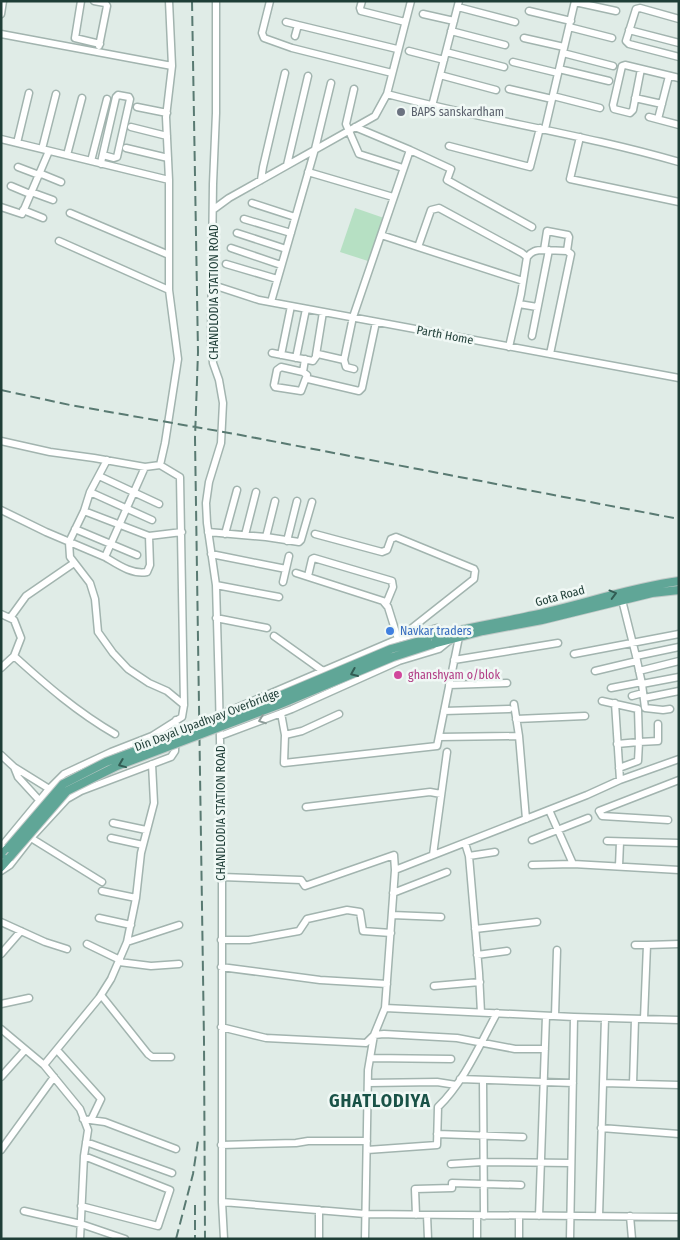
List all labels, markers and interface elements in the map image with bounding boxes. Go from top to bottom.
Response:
place label: BAPS sanskardham [411,105,504,119]
marker: BAPS sanskardham [395,106,407,118]
street label: CHANDLODIA STATION ROAD [207,224,221,360]
street label: Parth Home [415,323,475,347]
street label: Gota Road [534,583,586,609]
one-way arrow [609,589,618,600]
place label: Navkar traders [400,624,472,638]
marker: Navkar traders [384,625,396,637]
one-way arrow [350,667,359,678]
place label: ghanshyam o/blok [408,668,500,682]
marker: ghanshyam o/blok [392,669,404,681]
street label: Din Dayal Upadhyay Overbridge [133,686,281,754]
one-way arrow [259,714,267,724]
street label: CHANDLODIA STATION ROAD [214,745,228,881]
one-way arrow [118,758,127,769]
district label: GHATLODIYA [329,1090,431,1112]

